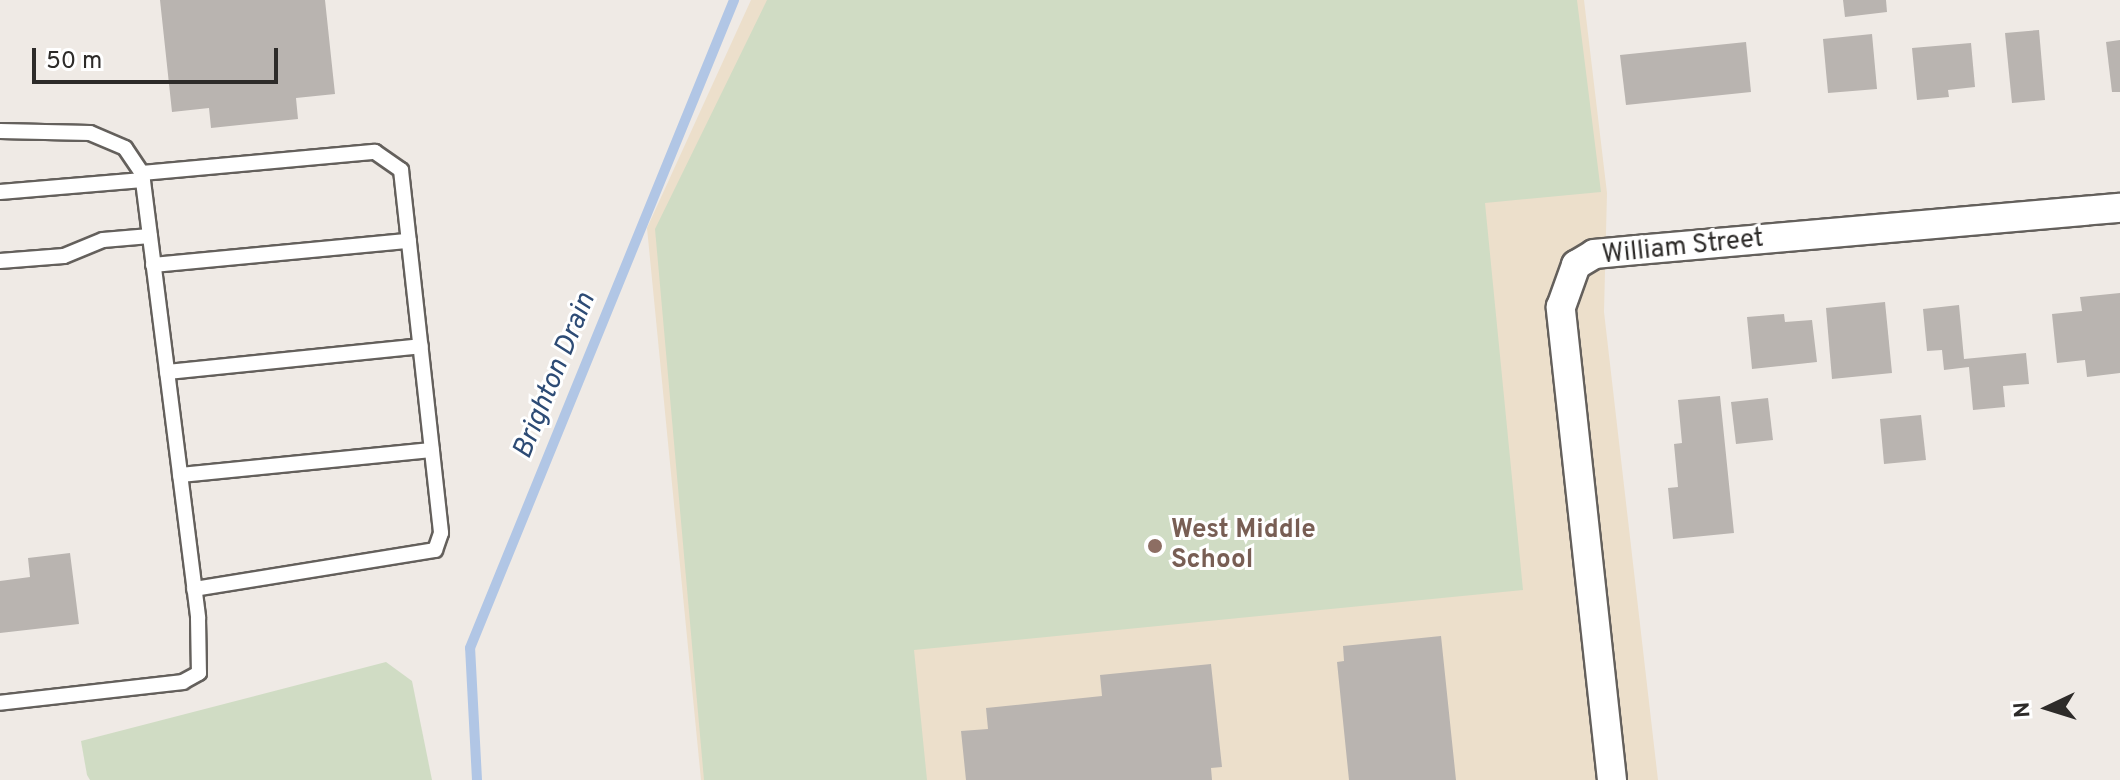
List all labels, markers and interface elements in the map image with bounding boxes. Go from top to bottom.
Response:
scale bar [36,32,282,82]
text: 50 m [46,47,102,77]
street label: William Street [1601,224,1765,272]
water label: Brighton Drain [506,288,604,464]
place label: West Middle School [1171,515,1316,576]
marker: West Middle School [1146,537,1164,555]
north arrow [2008,668,2088,748]
text: N [2010,701,2038,719]

